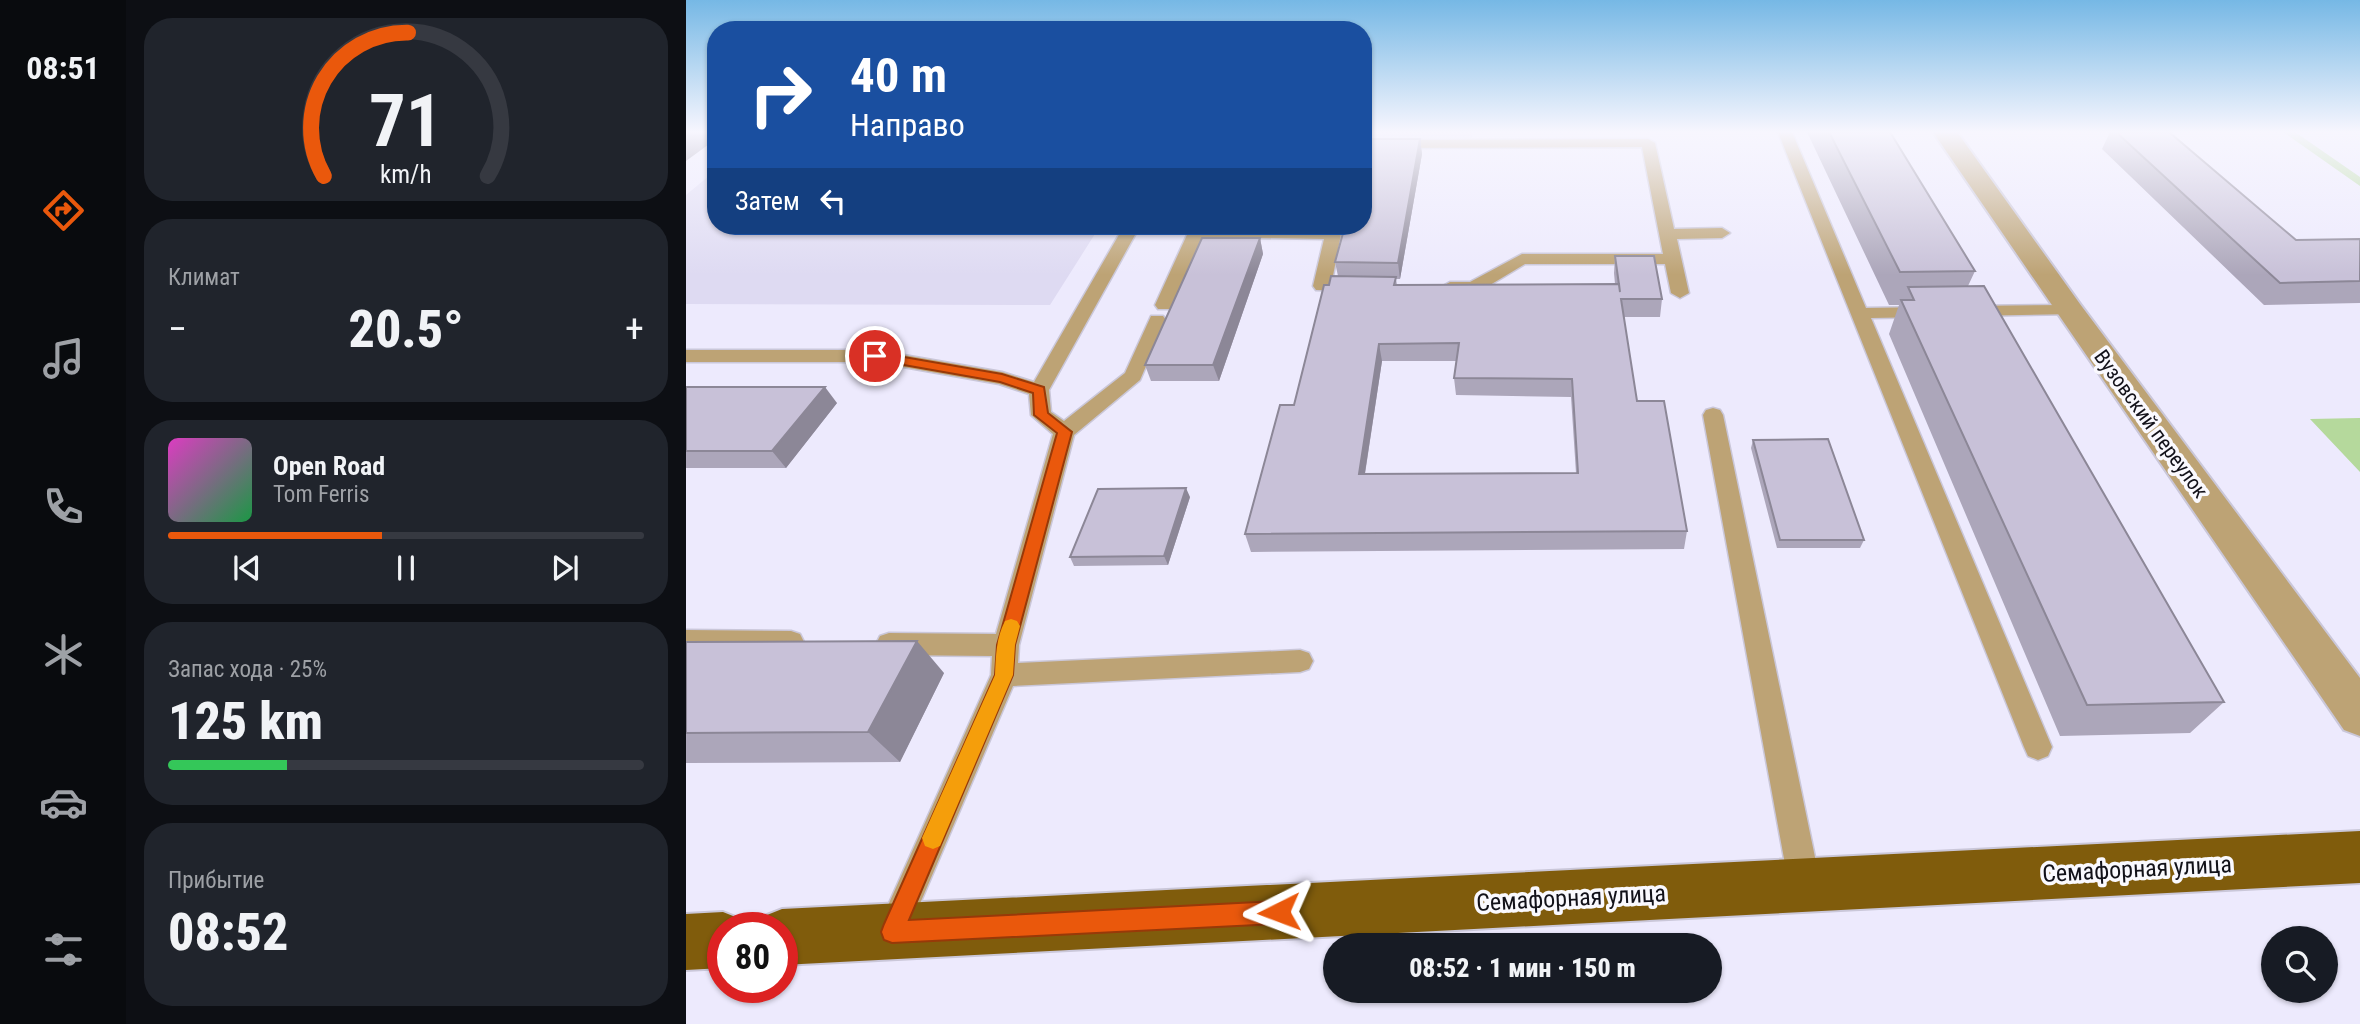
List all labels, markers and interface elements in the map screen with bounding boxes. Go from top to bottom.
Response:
text: 40 m [850,47,947,104]
text: 08:51 [26,49,100,87]
icon: right [735,49,826,140]
text: 71 [369,78,443,164]
text: Направо [850,106,965,144]
text: km/h [380,159,432,188]
icon: left [814,182,852,220]
icon: directions [39,186,88,235]
text: Затем [735,186,800,216]
text: Климат [168,264,240,291]
text: 20.5° [348,299,464,360]
text: − [168,307,187,351]
text: + [625,307,644,351]
pin [845,326,905,386]
icon: music [39,334,88,383]
icon: arrive [856,337,894,375]
street label: Вузовский переулок [2089,345,2213,503]
text: Open Road [273,451,385,481]
text: Tom Ferris [273,481,369,508]
icon: phone [39,482,88,531]
icon: previous [228,549,266,587]
icon: pause [387,549,425,587]
icon: next [546,549,584,587]
icon: climate [39,630,88,679]
text: Запас хода · 25% [168,656,327,683]
text: 125 km [168,691,323,752]
icon: car [39,778,88,827]
street label: Семафорная улица [2042,850,2232,888]
text: Прибытие [168,867,264,894]
position arrow [1242,875,1316,949]
street label: Семафорная улица [1476,879,1666,917]
text: 08:52 [168,902,288,963]
speed limit sign: 80 [707,912,798,1003]
icon: filters [39,925,88,974]
map controls [2261,926,2338,1003]
button: search [2261,926,2338,1003]
text: 08:52 · 1 мин · 150 m [1409,953,1636,983]

